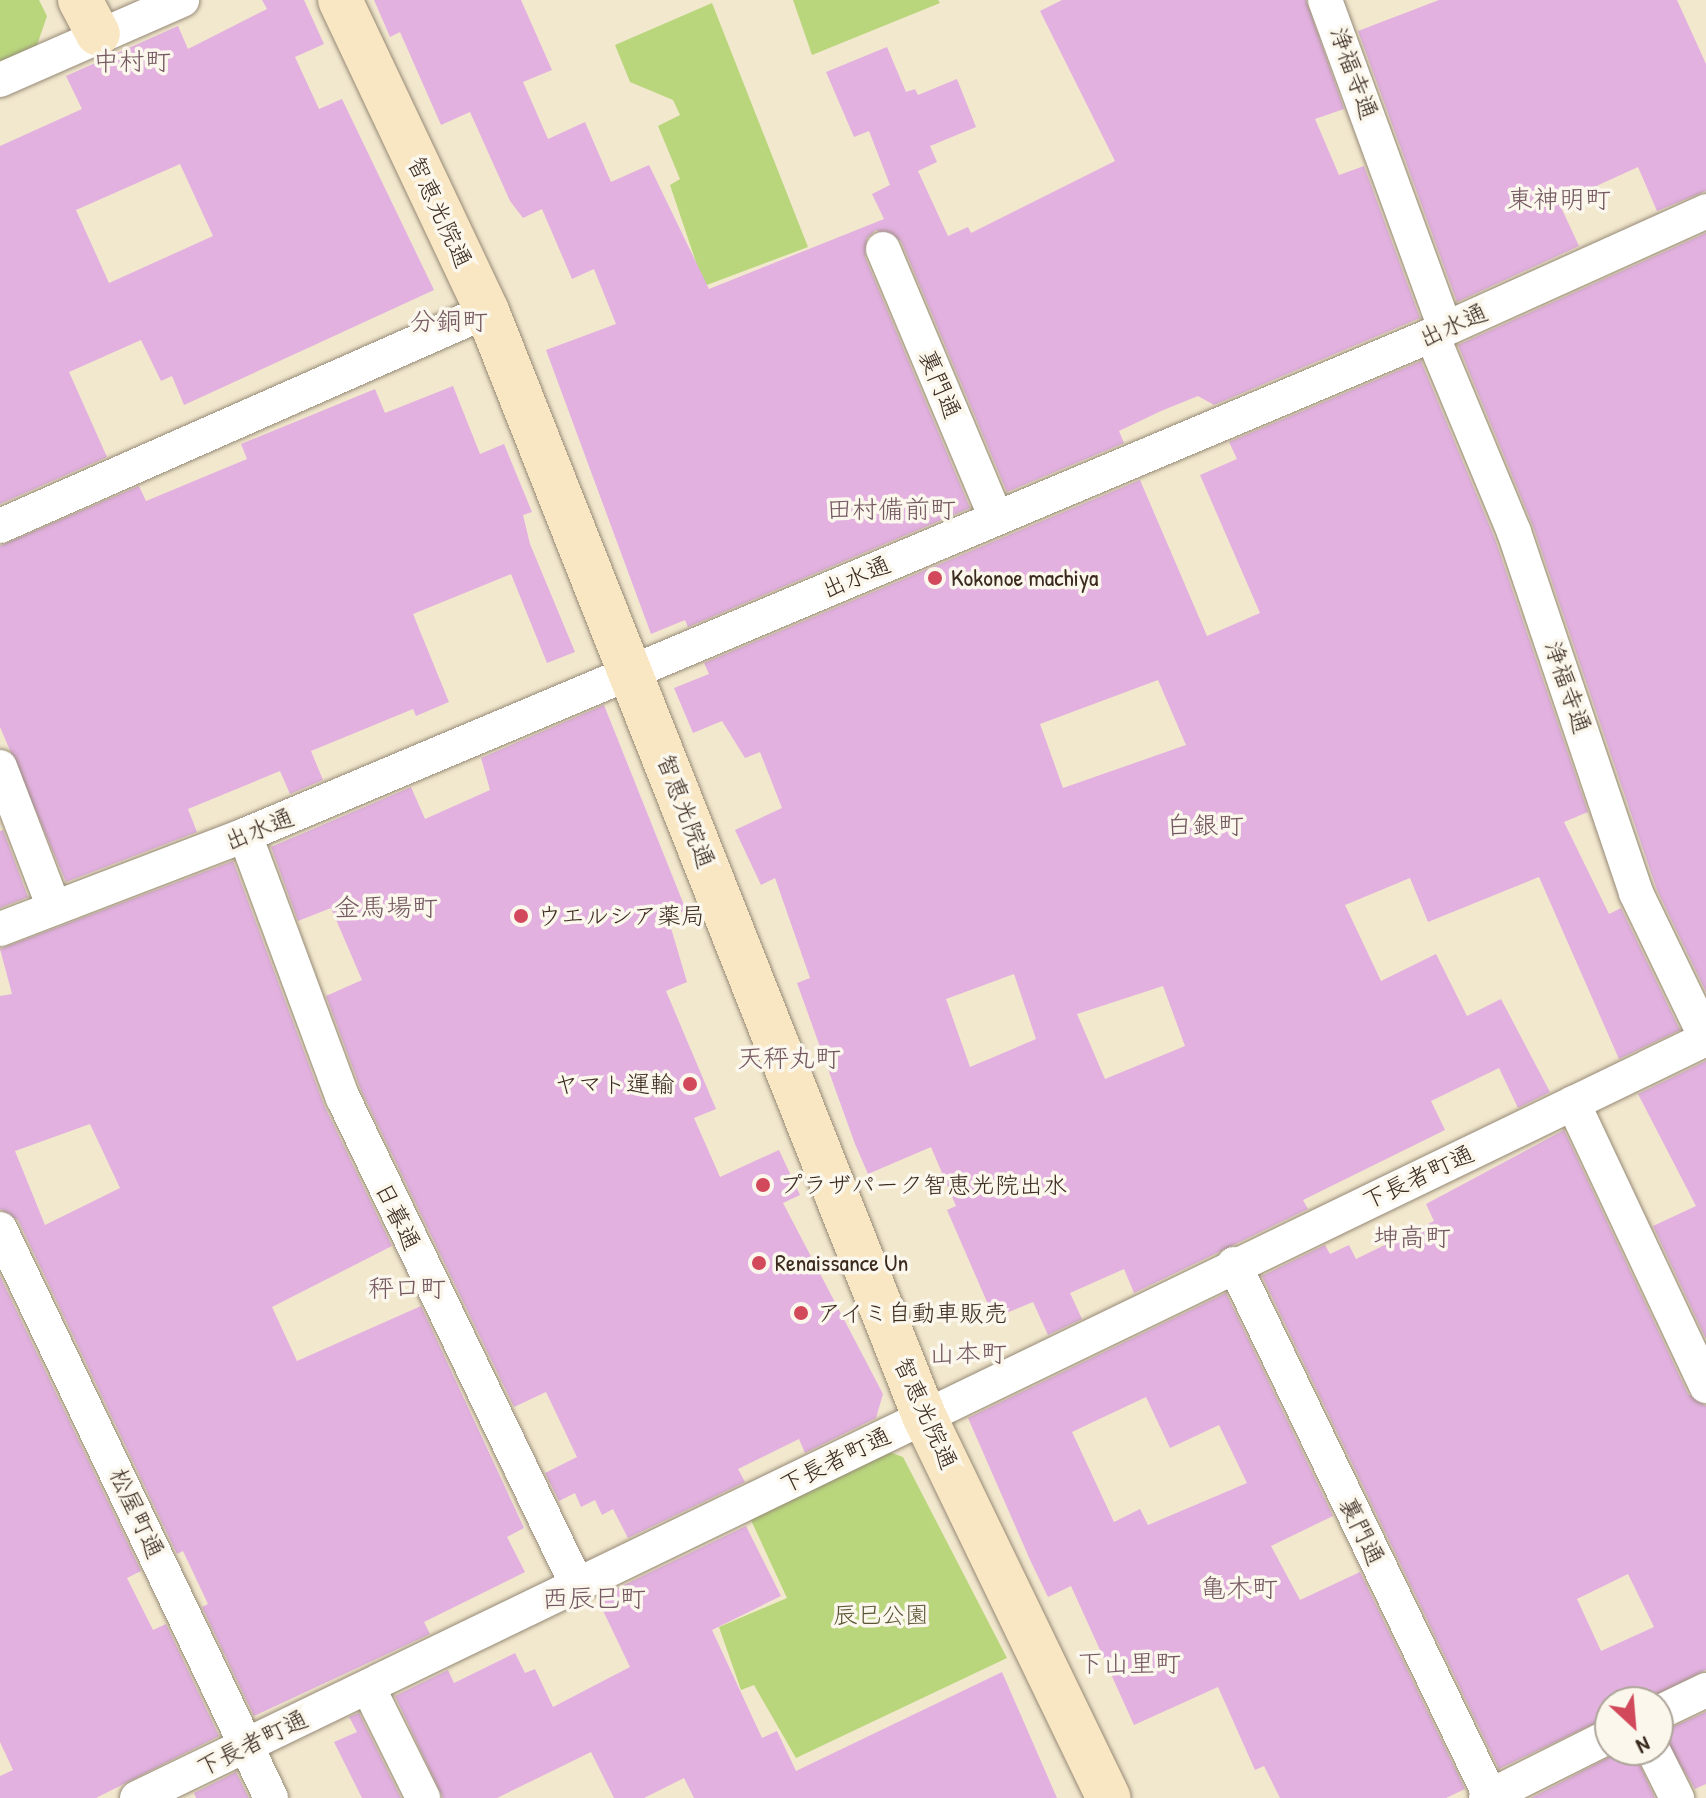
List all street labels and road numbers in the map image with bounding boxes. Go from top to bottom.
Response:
street label: 浄福寺通 [1324,23,1384,123]
street label: 智恵光院通 [402,152,478,272]
street label: 出水通 [1414,297,1492,353]
street label: 裏門通 [913,345,967,423]
street label: 出水通 [817,550,895,604]
street label: 浄福寺通 [1539,637,1597,737]
street label: 智恵光院通 [651,750,721,872]
street label: 出水通 [220,802,298,856]
street label: 下長者町通 [1358,1139,1478,1215]
street label: 日暮通 [369,1177,427,1255]
street label: 智恵光院通 [888,1352,964,1474]
street label: 下長者町通 [775,1421,895,1499]
street label: 松屋町通 [104,1463,170,1563]
street label: 裏門通 [1333,1492,1391,1570]
street label: 下長者町通 [192,1704,312,1782]

